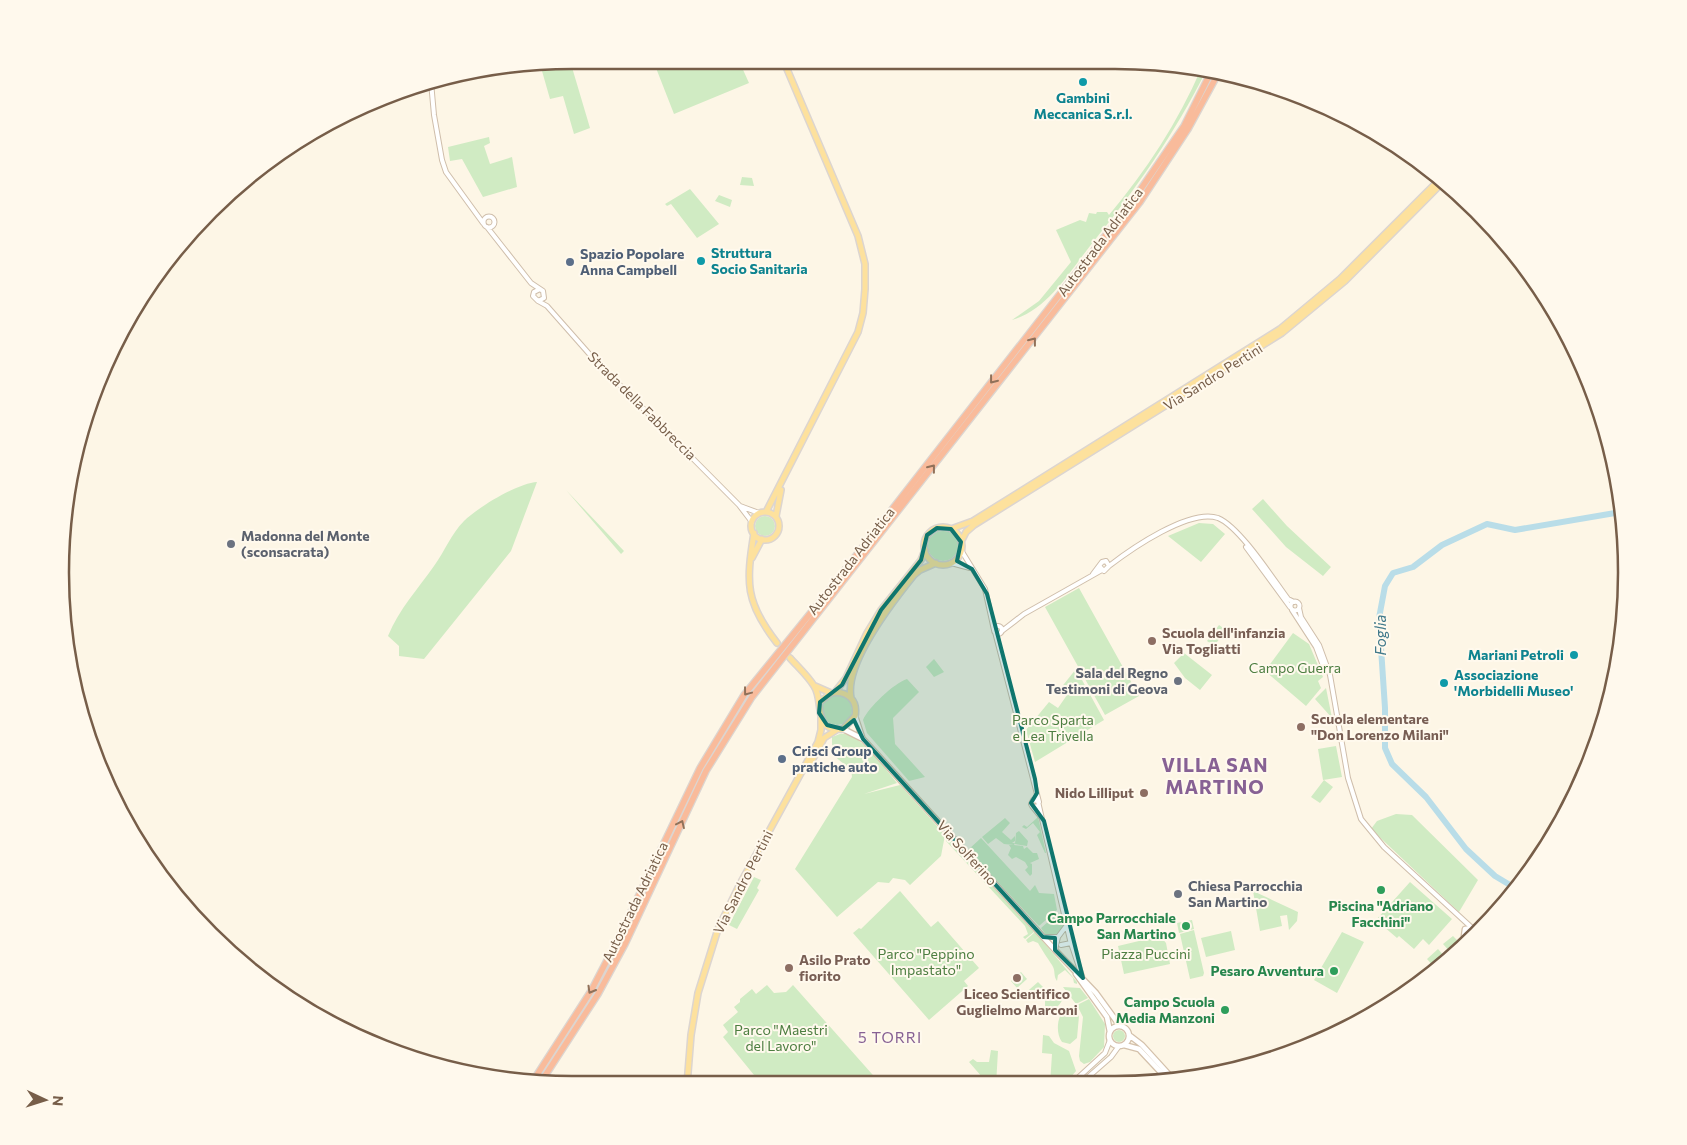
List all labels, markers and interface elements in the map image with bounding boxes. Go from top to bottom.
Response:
marker: Gambini Meccanica S.r.l. [1077,76,1089,88]
place label: Gambini Meccanica S.r.l. [1034,89,1133,122]
street label: Autostrada Adriatica [1053,184,1146,299]
place label: Struttura Socio Sanitaria [711,244,808,277]
place label: Spazio Popolare Anna Campbell [580,245,684,278]
marker: Struttura Socio Sanitaria [695,255,707,267]
marker: Spazio Popolare Anna Campbell [564,256,576,268]
one-way arrow [1027,338,1035,347]
street label: Via Sandro Pertini [1160,339,1265,414]
street label: Strada della Fabbreccia [585,348,700,463]
one-way arrow [990,374,998,383]
one-way arrow [926,464,935,474]
street label: Autostrada Adriatica [803,504,898,618]
place label: Madonna del Monte (sconsacrata) [241,527,370,560]
marker: Madonna del Monte (sconsacrata) [225,538,237,550]
water label: Foglia [1371,614,1389,655]
place label: Scuola dell'infanzia Via Togliatti [1162,624,1285,657]
marker: Scuola dell'infanzia Via Togliatti [1146,635,1158,647]
place label: Mariani Petroli [1468,646,1564,663]
marker: Mariani Petroli [1568,649,1580,661]
park label: Campo Guerra [1249,659,1341,676]
place label: Sala del Regno Testimoni di Geova [1046,664,1168,697]
place label: Associazione 'Morbidelli Museo' [1454,666,1573,699]
marker: Sala del Regno Testimoni di Geova [1172,675,1184,687]
marker: Associazione 'Morbidelli Museo' [1438,677,1450,689]
one-way arrow [744,686,753,696]
place label: Scuola elementare "Don Lorenzo Milani" [1311,710,1449,743]
park label: Parco Sparta e Lea Trivella [1012,711,1094,744]
marker: Scuola elementare "Don Lorenzo Milani" [1295,721,1307,733]
place label: Crisci Group pratiche auto [792,742,878,775]
marker: Crisci Group pratiche auto [776,753,788,765]
district label: VILLA SAN MARTINO [1161,753,1269,798]
place label: Nido Lilliput [1055,784,1134,801]
marker: Nido Lilliput [1138,787,1150,799]
street label: Via Solferino [934,817,1001,889]
one-way arrow [675,820,685,829]
street label: Via Sandro Pertini [709,827,776,936]
street label: Autostrada Adriatica [598,839,671,965]
place label: Chiesa Parrocchia San Martino [1188,877,1303,910]
marker: Piscina "Adriano Facchini" [1375,884,1387,896]
marker: Chiesa Parrocchia San Martino [1172,888,1184,900]
place label: Piscina "Adriano Facchini" [1329,897,1433,930]
place label: Campo Parrocchiale San Martino [1047,909,1176,942]
marker: Campo Parrocchiale San Martino [1180,920,1192,932]
park label: Parco "Peppino Impastato" [877,945,975,978]
park label: Piazza Puccini [1101,945,1191,962]
place label: Asilo Prato fiorito [799,951,871,984]
marker: Asilo Prato fiorito [783,962,795,974]
place label: Pesaro Avventura [1211,962,1324,979]
marker: Pesaro Avventura [1328,965,1340,977]
marker: Liceo Scientifico Guglielmo Marconi [1011,972,1023,984]
one-way arrow [587,985,597,994]
place label: Liceo Scientifico Guglielmo Marconi [956,985,1078,1018]
place label: Campo Scuola Media Manzoni [1116,993,1215,1026]
marker: Campo Scuola Media Manzoni [1219,1004,1231,1016]
park label: Parco "Maestri del Lavoro" [734,1021,828,1054]
district label: 5 TORRI [858,1028,922,1046]
north arrow [20,1075,70,1125]
text: N [50,1095,67,1107]

